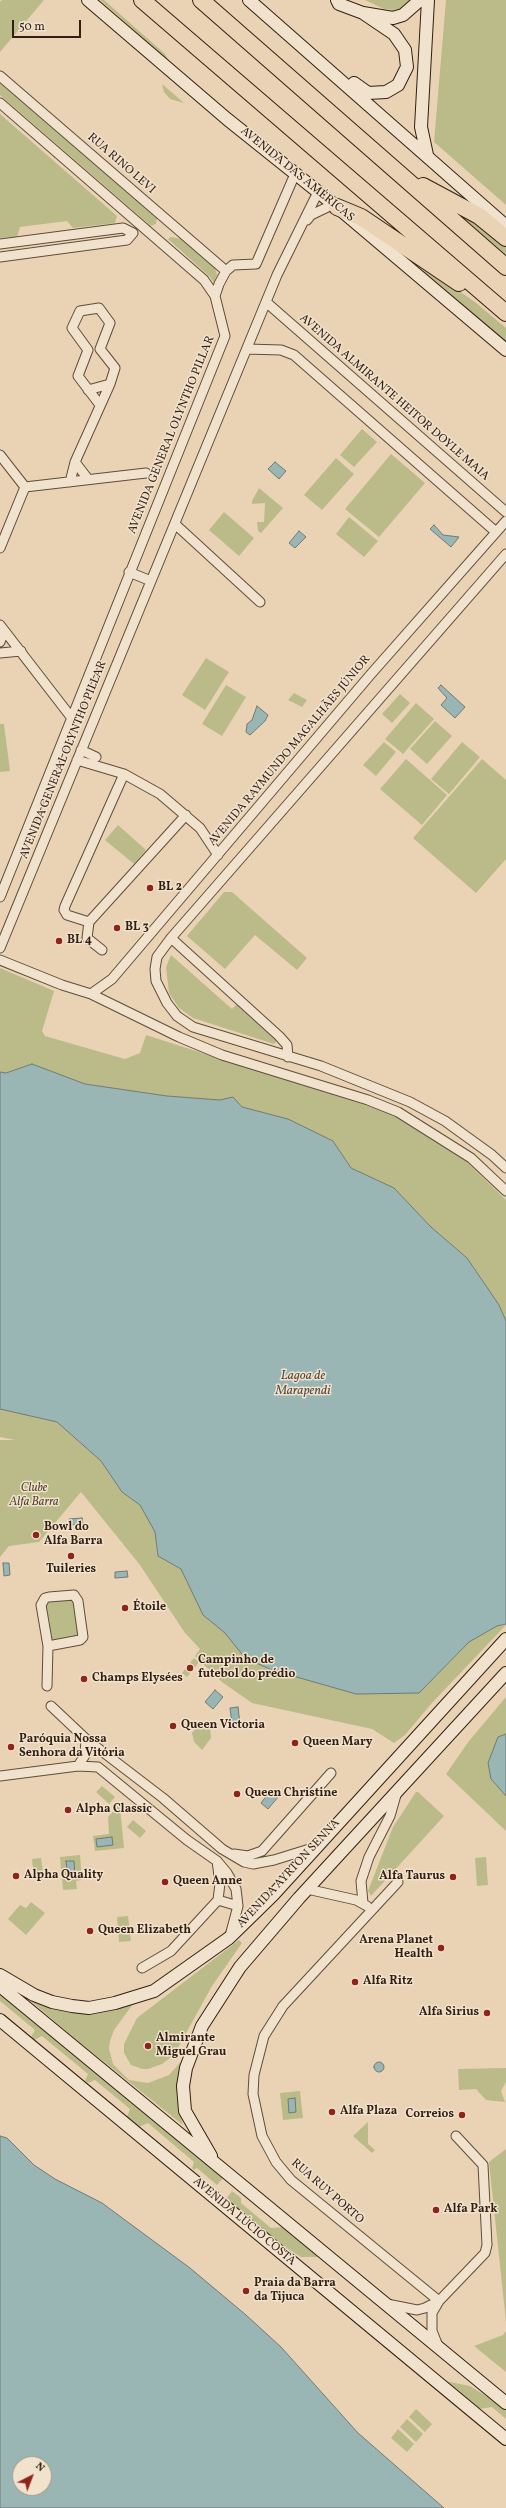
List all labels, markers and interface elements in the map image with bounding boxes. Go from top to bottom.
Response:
scale bar [14,12,83,38]
text: 50 m [19,19,45,35]
street label: AVENIDA DAS AMÉRICAS [237,125,357,225]
street label: RUA RINO LEVI [84,131,158,197]
street label: AVENIDA ALMIRANTE HEITOR DOYLE MAIA [296,312,492,484]
street label: AVENIDA GENERAL OLYNTHO PILLAR [126,334,218,536]
street label: AVENIDA RAYMUNDO MAGALHÃES JÚNIOR [206,653,374,849]
street label: AVENIDA GENERAL OLYNTHO PILLAR [18,659,110,861]
place label: BL 2 [158,881,182,895]
marker: BL 2 [145,883,155,893]
place label: BL 3 [125,921,149,935]
marker: BL 3 [112,923,122,933]
place label: BL 4 [67,934,92,948]
marker: BL 4 [54,936,64,946]
water label: Lagoa de Marapendi [275,1369,331,1400]
park label: Clube Alfa Barra [9,1482,59,1510]
place label: Bowl do Alfa Barra [44,1521,103,1549]
marker: Bowl do Alfa Barra [31,1530,41,1540]
marker: Tuileries [66,1551,76,1561]
place label: Tuileries [46,1563,96,1577]
place label: Étoile [133,1601,166,1615]
marker: Étoile [120,1603,130,1613]
place label: Campinho de futebol do prédio [198,1654,295,1682]
marker: Campinho de futebol do prédio [185,1663,195,1673]
place label: Champs Elysées [92,1672,183,1686]
marker: Champs Elysées [79,1674,89,1684]
place label: Queen Victoria [181,1719,265,1733]
marker: Queen Victoria [168,1721,178,1731]
place label: Paróquia Nossa Senhora da Vitória [19,1733,125,1761]
place label: Queen Mary [303,1736,372,1750]
marker: Queen Mary [290,1738,300,1748]
marker: Paróquia Nossa Senhora da Vitória [6,1742,16,1752]
place label: Queen Christine [245,1787,337,1801]
marker: Queen Christine [232,1789,242,1799]
place label: Alpha Classic [76,1803,152,1817]
marker: Alpha Classic [63,1805,73,1815]
street label: AVENIDA AYRTON SENNA [235,1816,343,1932]
place label: Alpha Quality [24,1869,103,1883]
place label: Alfa Taurus [379,1870,445,1884]
marker: Alpha Quality [11,1871,21,1881]
marker: Alfa Taurus [448,1872,458,1882]
place label: Queen Anne [173,1875,242,1889]
marker: Queen Anne [160,1877,170,1887]
place label: Queen Elizabeth [98,1924,191,1938]
marker: Queen Elizabeth [85,1926,95,1936]
place label: Arena Planet Health [359,1934,433,1962]
marker: Arena Planet Health [436,1943,446,1953]
place label: Alfa Ritz [363,1975,413,1989]
marker: Alfa Ritz [350,1977,360,1987]
place label: Alfa Sirius [419,2006,479,2020]
marker: Alfa Sirius [482,2008,492,2018]
place label: Almirante Miguel Grau [156,2032,226,2060]
marker: Almirante Miguel Grau [143,2041,153,2051]
place label: Alfa Plaza [340,2105,397,2119]
marker: Alfa Plaza [327,2107,337,2117]
place label: Correios [405,2108,454,2122]
marker: Correios [457,2110,467,2120]
street label: RUA RUY PORTO [288,2156,366,2228]
street label: AVENIDA LÚCIO COSTA [190,2175,298,2269]
place label: Alfa Park [444,2203,497,2217]
marker: Alfa Park [431,2205,441,2215]
place label: Praia da Barra da Tijuca [254,2277,336,2305]
marker: Praia da Barra da Tijuca [241,2286,251,2296]
north arrow [12,2456,52,2496]
text: N [32,2459,48,2476]

